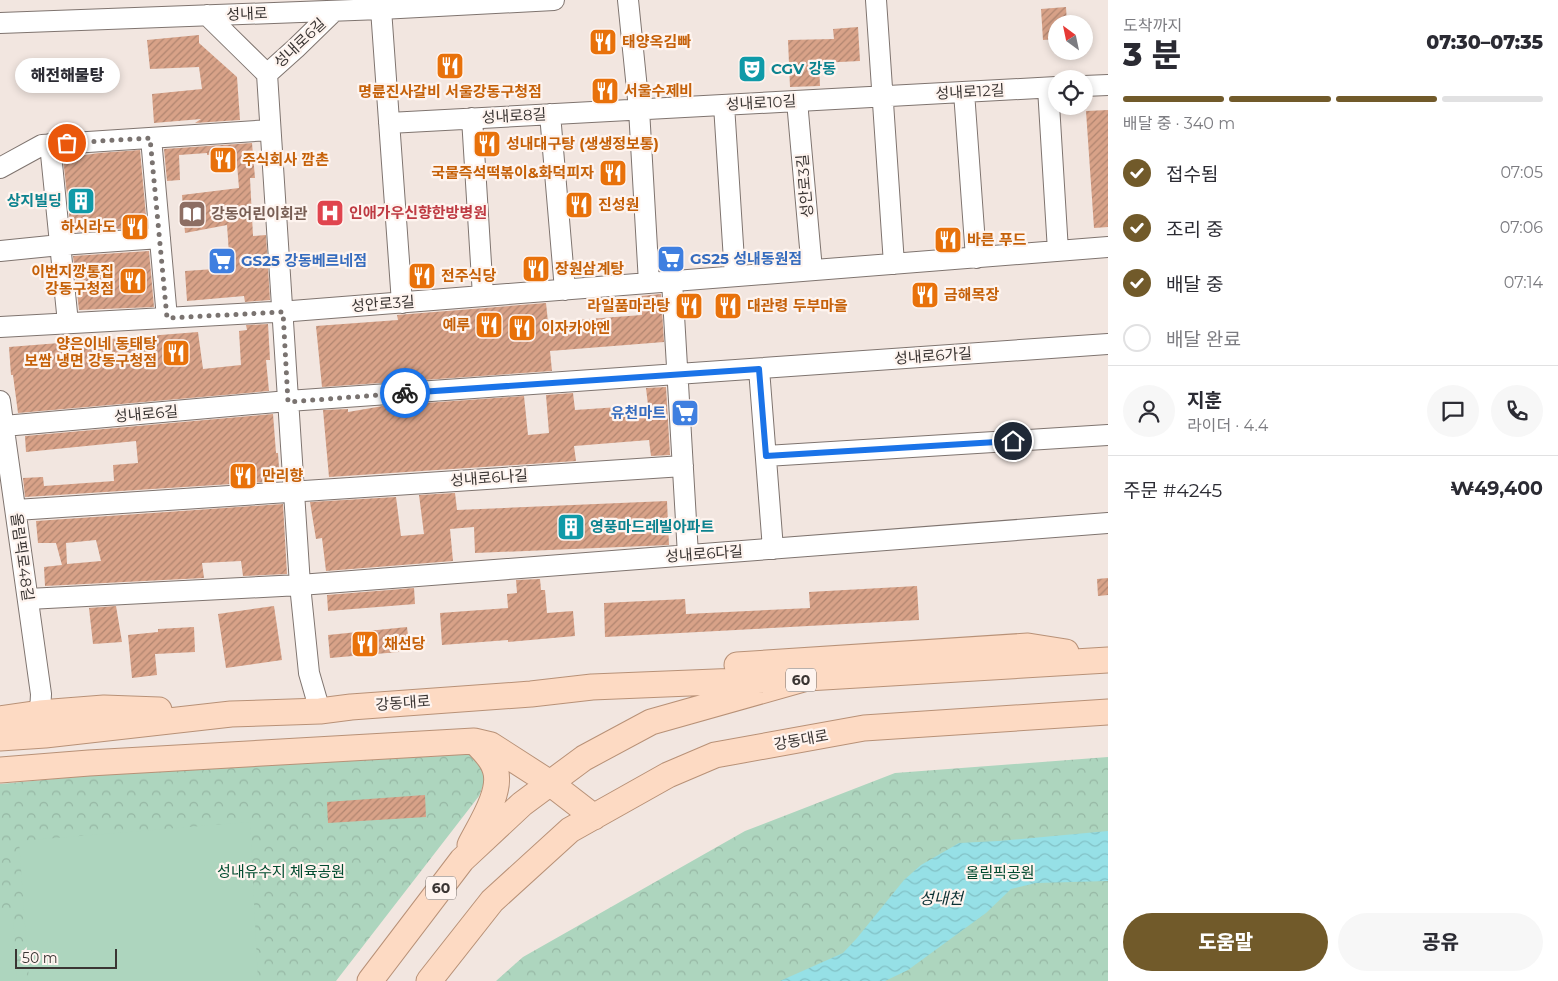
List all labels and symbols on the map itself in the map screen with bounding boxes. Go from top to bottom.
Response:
street label: 성내로 [226,3,268,24]
street label: 성내로6길 [270,14,330,72]
north arrow [1048,15,1092,60]
restaurant icon: 태양옥김빠 [588,27,618,57]
place label: 태양옥김빠 [622,32,691,51]
restaurant icon: 명륜진사갈비 서울강동구청점 [435,51,465,81]
theatre icon: CGV 강동 [737,54,767,84]
callout: 해전해물탕 [15,58,120,93]
place label: CGV 강동 [771,59,836,78]
restaurant icon: 서울수제비 [590,76,620,106]
street label: 성내로12길 [935,80,1005,103]
place label: 서울수제비 [624,81,693,100]
place label: 명륜진사갈비 서울강동구청점 [358,82,542,101]
street label: 성내로10길 [725,91,797,114]
street label: 성내로8길 [481,104,547,127]
pin [46,122,88,164]
restaurant icon: 성내대구탕 (생생정보통) [472,129,502,159]
place label: 성내대구탕 (생생정보통) [506,134,659,153]
restaurant icon: 주식회사 깜촌 [208,145,238,175]
place label: 주식회사 깜촌 [242,150,329,169]
street label: 성안로3길 [792,154,817,219]
restaurant icon: 국물즉석떡볶이&화덕피자 [598,158,628,188]
place label: 국물즉석떡볶이&화덕피자 [431,163,594,182]
building icon: 상지빌딩 [66,186,96,216]
restaurant icon: 진성원 [564,190,594,220]
place label: 상지빌딩 [7,191,62,210]
place label: 진성원 [598,195,639,214]
hospital icon: 인애가우신향한방병원 [315,198,345,228]
library icon: 강동어린이회관 [177,199,207,229]
place label: 인애가우신향한방병원 [349,203,487,222]
place label: 강동어린이회관 [211,204,308,223]
restaurant icon: 하시라도 [120,212,150,242]
place label: 하시라도 [61,217,116,236]
restaurant icon: 바른 푸드 [933,225,963,255]
place label: 바른 푸드 [967,230,1027,249]
supermarket icon: GS25 성내동원점 [656,244,686,274]
supermarket icon: GS25 강동베르네점 [207,246,237,276]
place label: GS25 성내동원점 [690,249,802,268]
place label: GS25 강동베르네점 [241,251,367,270]
restaurant icon: 장원삼계탕 [521,254,551,284]
place label: 장원삼계탕 [555,259,624,278]
restaurant icon: 전주식당 [407,261,437,291]
place label: 이번지깡통집 강동구청점 [31,262,114,298]
restaurant icon: 이번지깡통집 강동구청점 [118,266,148,296]
place label: 전주식당 [441,266,496,285]
restaurant icon: 금해목장 [910,280,940,310]
place label: 금해목장 [944,285,999,304]
restaurant icon: 라일품마라탕 [674,291,704,321]
restaurant icon: 대관령 두부마을 [713,291,743,321]
street label: 성안로3길 [351,292,415,315]
place label: 라일품마라탕 [587,296,670,315]
place label: 대관령 두부마을 [747,296,848,315]
restaurant icon: 예루 [474,310,504,340]
restaurant icon: 이자카야엔 [507,313,537,343]
place label: 예루 [442,315,470,334]
place label: 이자카야엔 [541,318,610,337]
place label: 양은이네 동태탕 보쌈 냉면 강동구청점 [24,334,157,370]
restaurant icon: 양은이네 동태탕 보쌈 냉면 강동구청점 [161,338,191,368]
street label: 성내로6가길 [893,343,973,368]
courier [380,368,430,418]
supermarket icon: 유천마트 [670,398,700,428]
street label: 성내로6길 [113,401,179,426]
place label: 유천마트 [611,403,666,422]
pin [992,420,1034,462]
restaurant icon: 만리향 [228,461,258,491]
street label: 성내로6나길 [449,465,529,490]
place label: 만리향 [262,466,304,485]
street label: 올림픽로48길 [7,512,38,602]
building icon: 영풍마드레빌아파트 [556,512,586,542]
place label: 영풍마드레빌아파트 [590,517,714,536]
street label: 성내로6다길 [664,541,744,566]
restaurant icon: 채선당 [350,629,380,659]
place label: 채선당 [384,634,426,653]
road number: 60 [786,668,816,692]
street label: 강동대로 [375,691,431,714]
street label: 강동대로 [772,725,830,754]
park label: 성내유수지 체육공원 [217,862,345,881]
park label: 올림픽공원 [965,863,1035,882]
road number: 60 [426,876,456,900]
water label: 성내천 [919,889,965,908]
scale bar [15,946,118,969]

